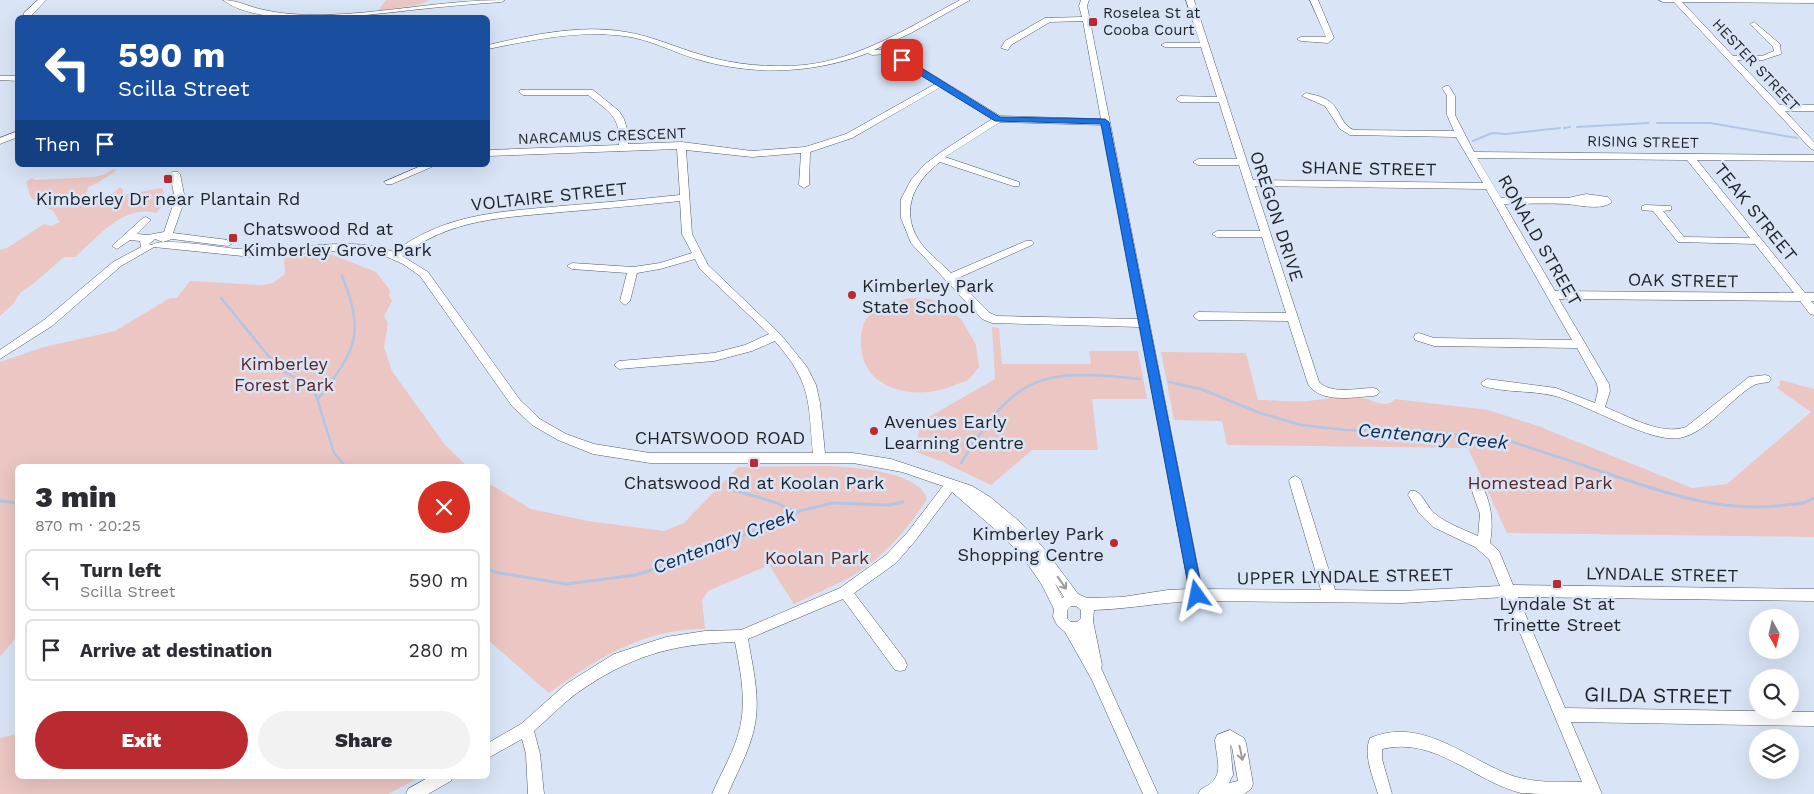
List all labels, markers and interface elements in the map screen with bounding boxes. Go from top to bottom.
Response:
place label: Roselea St at Cooba Court [1103,4,1201,39]
street label: HESTER STREET [1709,15,1803,115]
marker: Roselea St at Cooba Court [1087,16,1099,28]
text: 590 m [118,34,225,76]
icon: left [35,35,100,100]
pin [881,39,923,81]
icon: arrive [888,46,916,74]
text: Scilla Street [118,76,249,101]
street label: NARCAMUS CRESCENT [517,124,687,148]
icon: arrive [91,130,119,158]
street label: RISING STREET [1587,132,1699,152]
text: Then [35,133,81,156]
street label: OREGON DRIVE [1246,148,1308,284]
street label: SHANE STREET [1301,156,1437,180]
street label: TEAK STREET [1710,159,1802,265]
street label: RONALD STREET [1494,171,1586,309]
marker: Kimberley Dr near Plantain Rd [162,173,174,185]
street label: VOLTAIRE STREET [470,177,628,215]
place label: Kimberley Dr near Plantain Rd [36,188,300,209]
place label: Chatswood Rd at Kimberley Grove Park [243,218,432,260]
marker: Chatswood Rd at Kimberley Grove Park [227,232,239,244]
street label: OAK STREET [1628,269,1738,291]
place label: Kimberley Park State School [862,275,994,317]
marker: Kimberley Park State School [846,289,858,301]
park label: Kimberley Forest Park [234,353,334,395]
place label: Avenues Early Learning Centre [884,411,1024,453]
water label: Centenary Creek [1357,418,1510,454]
marker: Avenues Early Learning Centre [868,425,880,437]
street label: CHATSWOOD ROAD [635,427,805,448]
marker: Chatswood Rd at Koolan Park [748,457,760,469]
place label: Chatswood Rd at Koolan Park [624,472,884,493]
park label: Homestead Park [1467,472,1613,493]
text: 3 min [35,479,117,514]
button: close [418,481,470,533]
water label: Centenary Creek [649,503,799,579]
text: 870 m · 20:25 [35,516,141,535]
place label: Kimberley Park Shopping Centre [958,523,1104,565]
marker: Kimberley Park Shopping Centre [1108,537,1120,549]
park label: Koolan Park [765,547,869,568]
text: Turn left [80,559,161,582]
street label: LYNDALE STREET [1586,562,1738,586]
street label: UPPER LYNDALE STREET [1236,564,1454,588]
icon: left [37,566,65,594]
position arrow [1170,568,1222,620]
text: 590 m [409,569,468,592]
one-way arrow [1057,576,1067,590]
marker: Lyndale St at Trinette Street [1551,578,1563,590]
text: Scilla Street [80,582,176,601]
place label: Lyndale St at Trinette Street [1493,593,1621,635]
north arrow [1749,609,1799,659]
map controls [1749,609,1799,779]
icon: arrive [37,636,65,664]
text: Arrive at destination [80,639,272,662]
text: 280 m [409,639,468,662]
button: search [1749,669,1799,719]
street label: GILDA STREET [1584,681,1732,709]
button: Exit [35,711,248,769]
button: Share [258,711,470,769]
button: layers [1749,729,1799,779]
one-way arrow [1237,744,1246,760]

